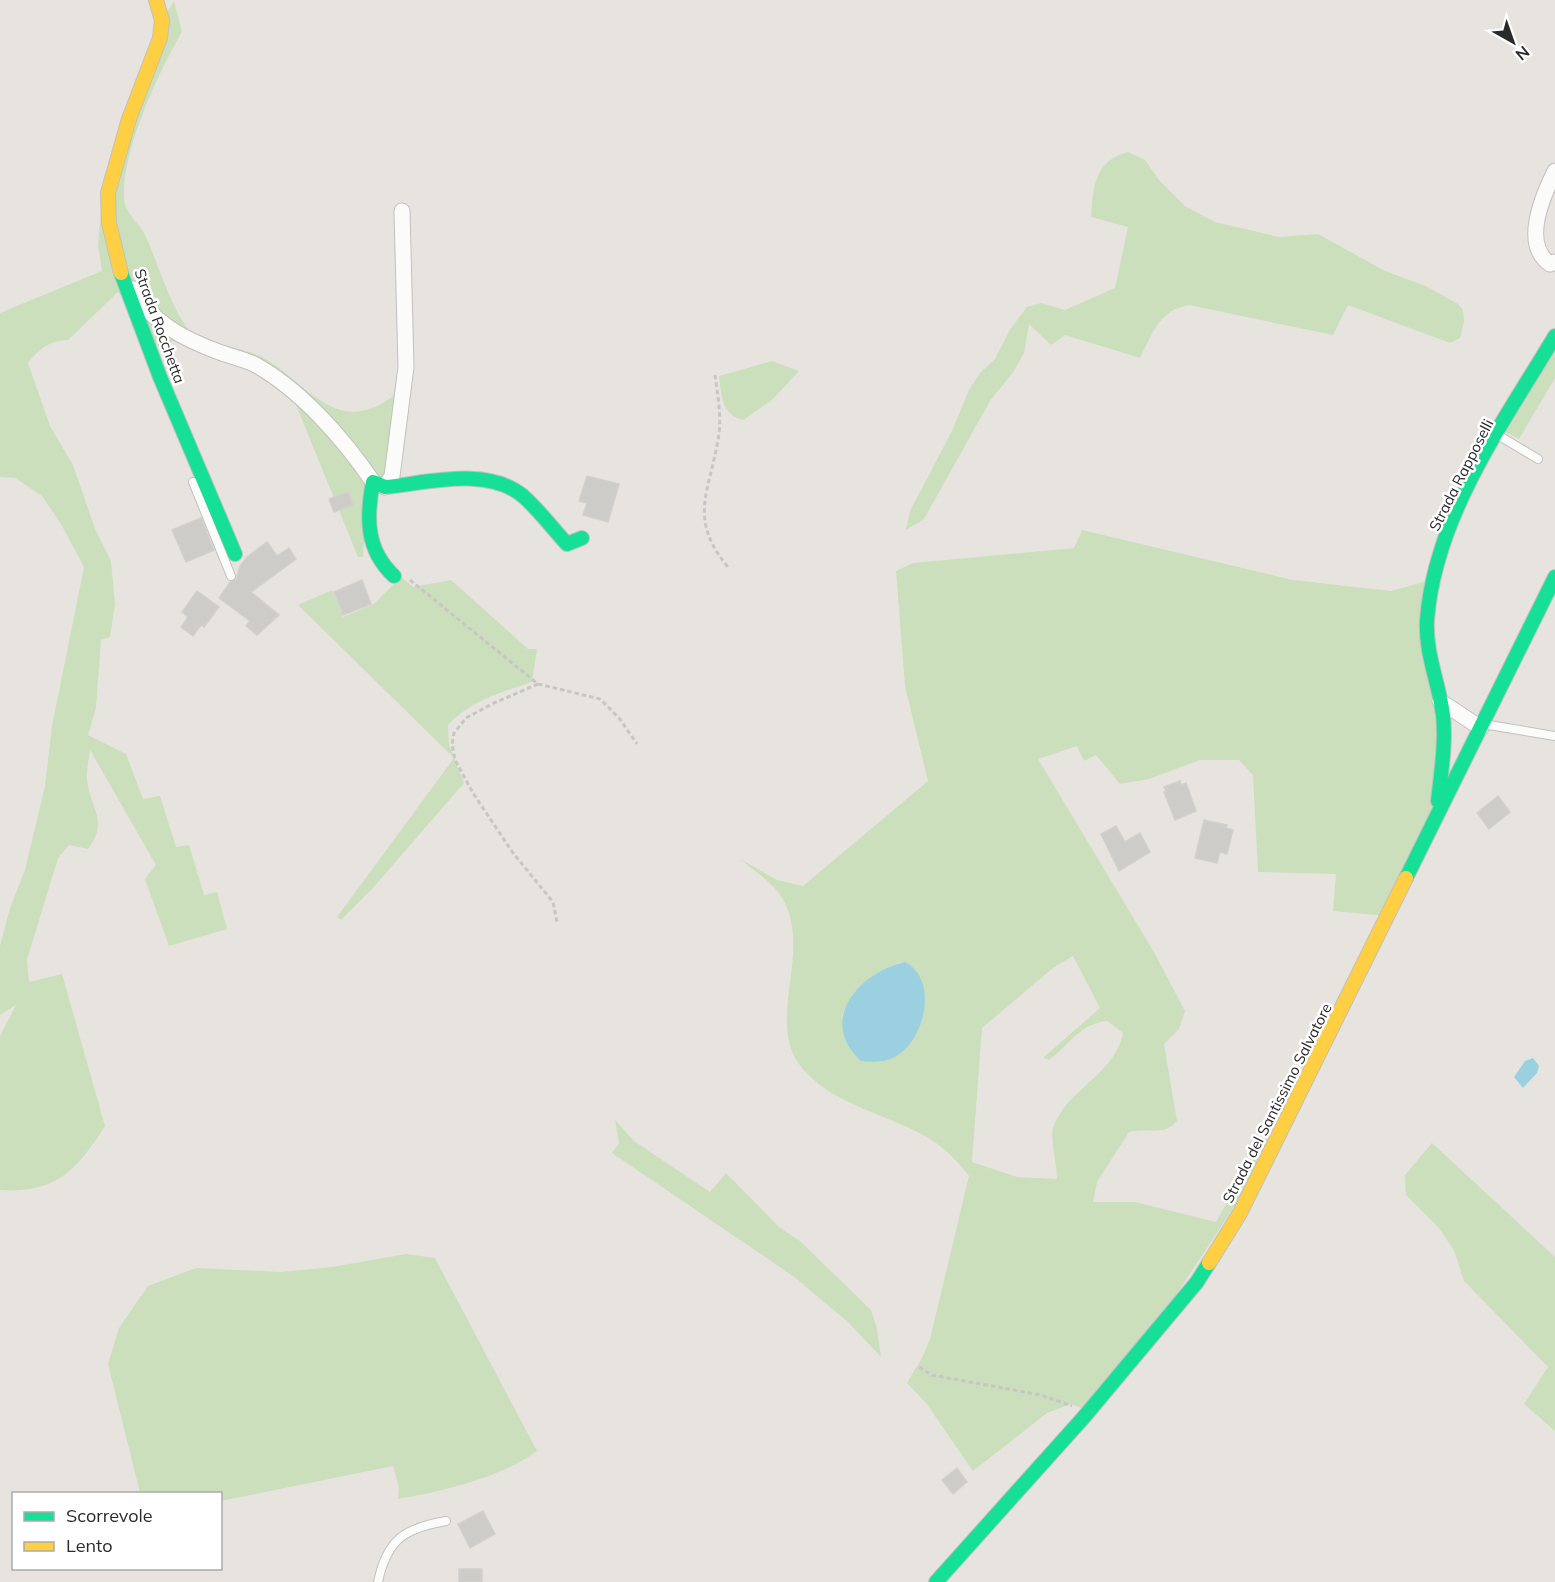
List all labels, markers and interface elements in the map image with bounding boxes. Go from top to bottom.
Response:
north arrow [1483,12,1543,72]
text: N [1512,42,1534,65]
street label: Strada Rocchetta [130,266,190,386]
street label: Strada Rapposelli [1425,416,1497,534]
street label: Strada del Santissimo Salvatore [1218,1000,1336,1206]
legend [12,1492,222,1570]
text: Scorrevole [66,1504,153,1527]
text: Lento [66,1534,113,1557]

